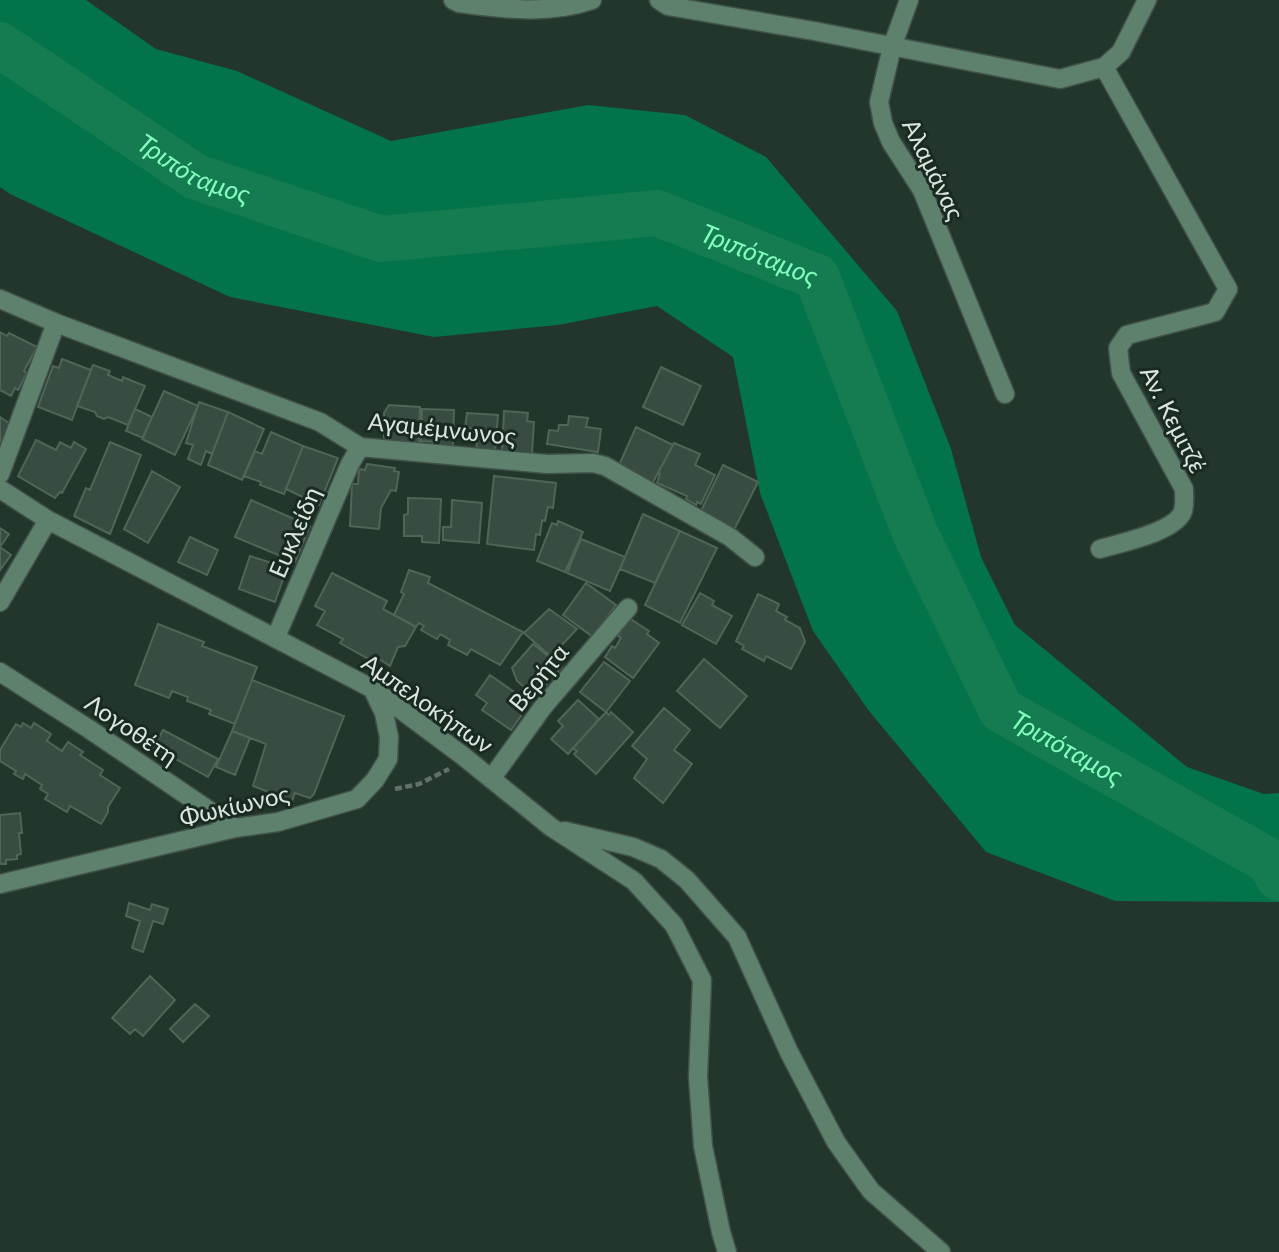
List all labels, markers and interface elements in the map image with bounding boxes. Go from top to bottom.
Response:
street label: Αλαμάνας [897,114,971,224]
water label: Τριπόταμος [132,126,255,210]
water label: Τριπόταμος [696,216,823,292]
street label: Αν. Κεμιτζέ [1135,361,1213,477]
street label: Αγαμέμνωνος [367,406,517,450]
street label: Ευκλείδη [262,482,326,582]
street label: Βερήτα [502,637,574,717]
street label: Αμπελοκήπων [357,647,499,759]
street label: Λογοθέτη [80,687,184,771]
water label: Τριπόταμος [1006,703,1129,792]
street label: Φωκίωνος [176,778,292,832]

